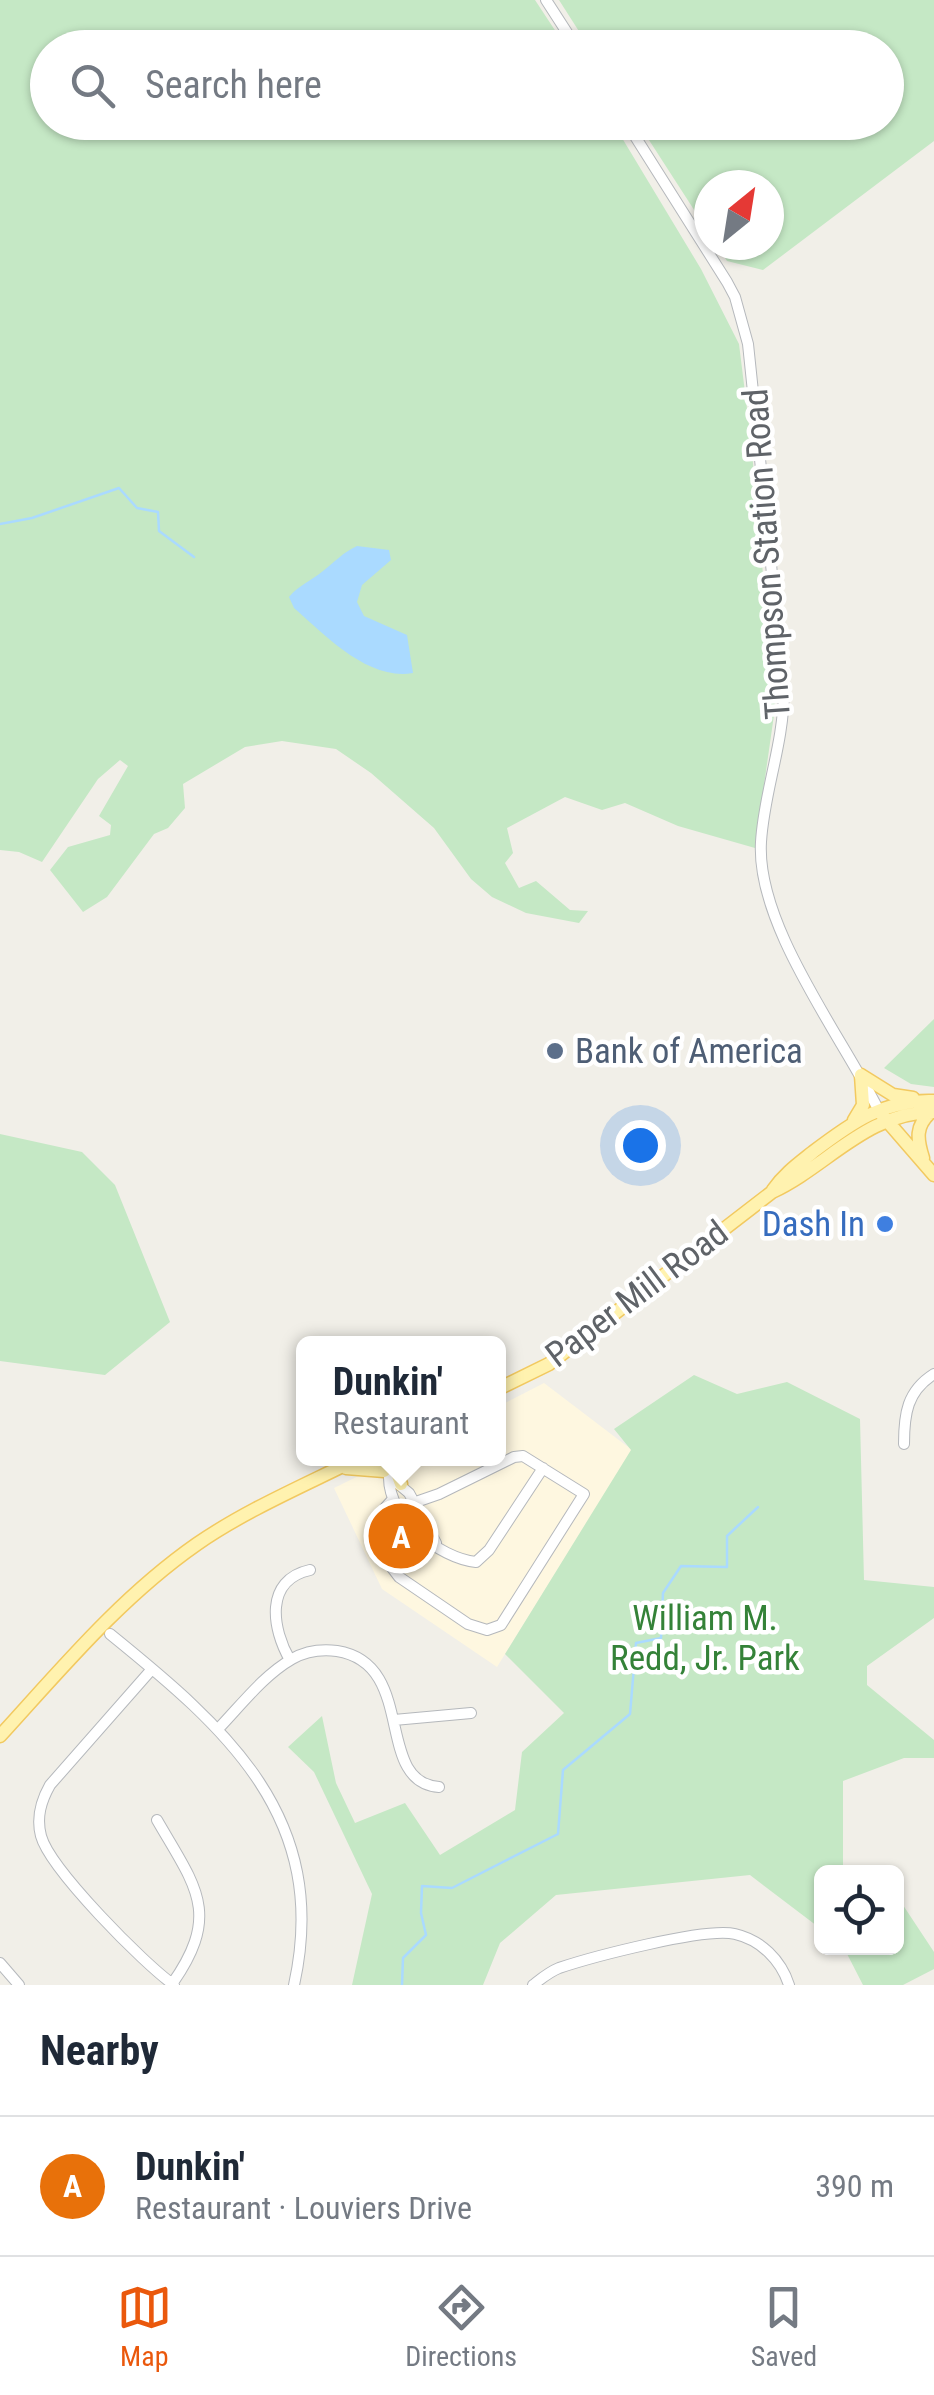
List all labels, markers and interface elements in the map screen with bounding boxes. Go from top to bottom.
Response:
search box [30,30,904,140]
icon: search [65,58,120,113]
text: Search here [145,63,322,107]
north arrow [694,170,784,260]
street label: Thompson Station Road [735,387,799,721]
place label: Bank of America [575,1031,803,1072]
marker: Bank of America [544,1040,566,1062]
your location [615,1120,666,1171]
place label: Dash In [762,1204,865,1245]
street label: Paper Mill Road [538,1212,736,1376]
marker: Dash In [874,1213,896,1235]
popup [296,1336,506,1466]
text: Dunkin' [333,1360,443,1404]
text: Restaurant [333,1404,469,1442]
pin: A [368,1498,434,1574]
park label: William M. Redd, Jr. Park [610,1598,800,1679]
map controls [814,1865,904,1955]
button: locate [814,1865,904,1955]
text: Nearby [40,2026,159,2075]
text: Dunkin' [135,2145,245,2189]
text: A [63,2167,82,2205]
text: 390 m [815,2167,894,2205]
text: Restaurant · Louviers Drive [135,2189,472,2227]
tab: Map [117,2280,172,2373]
tab: Directions [405,2280,517,2373]
tab: Saved [751,2280,817,2373]

